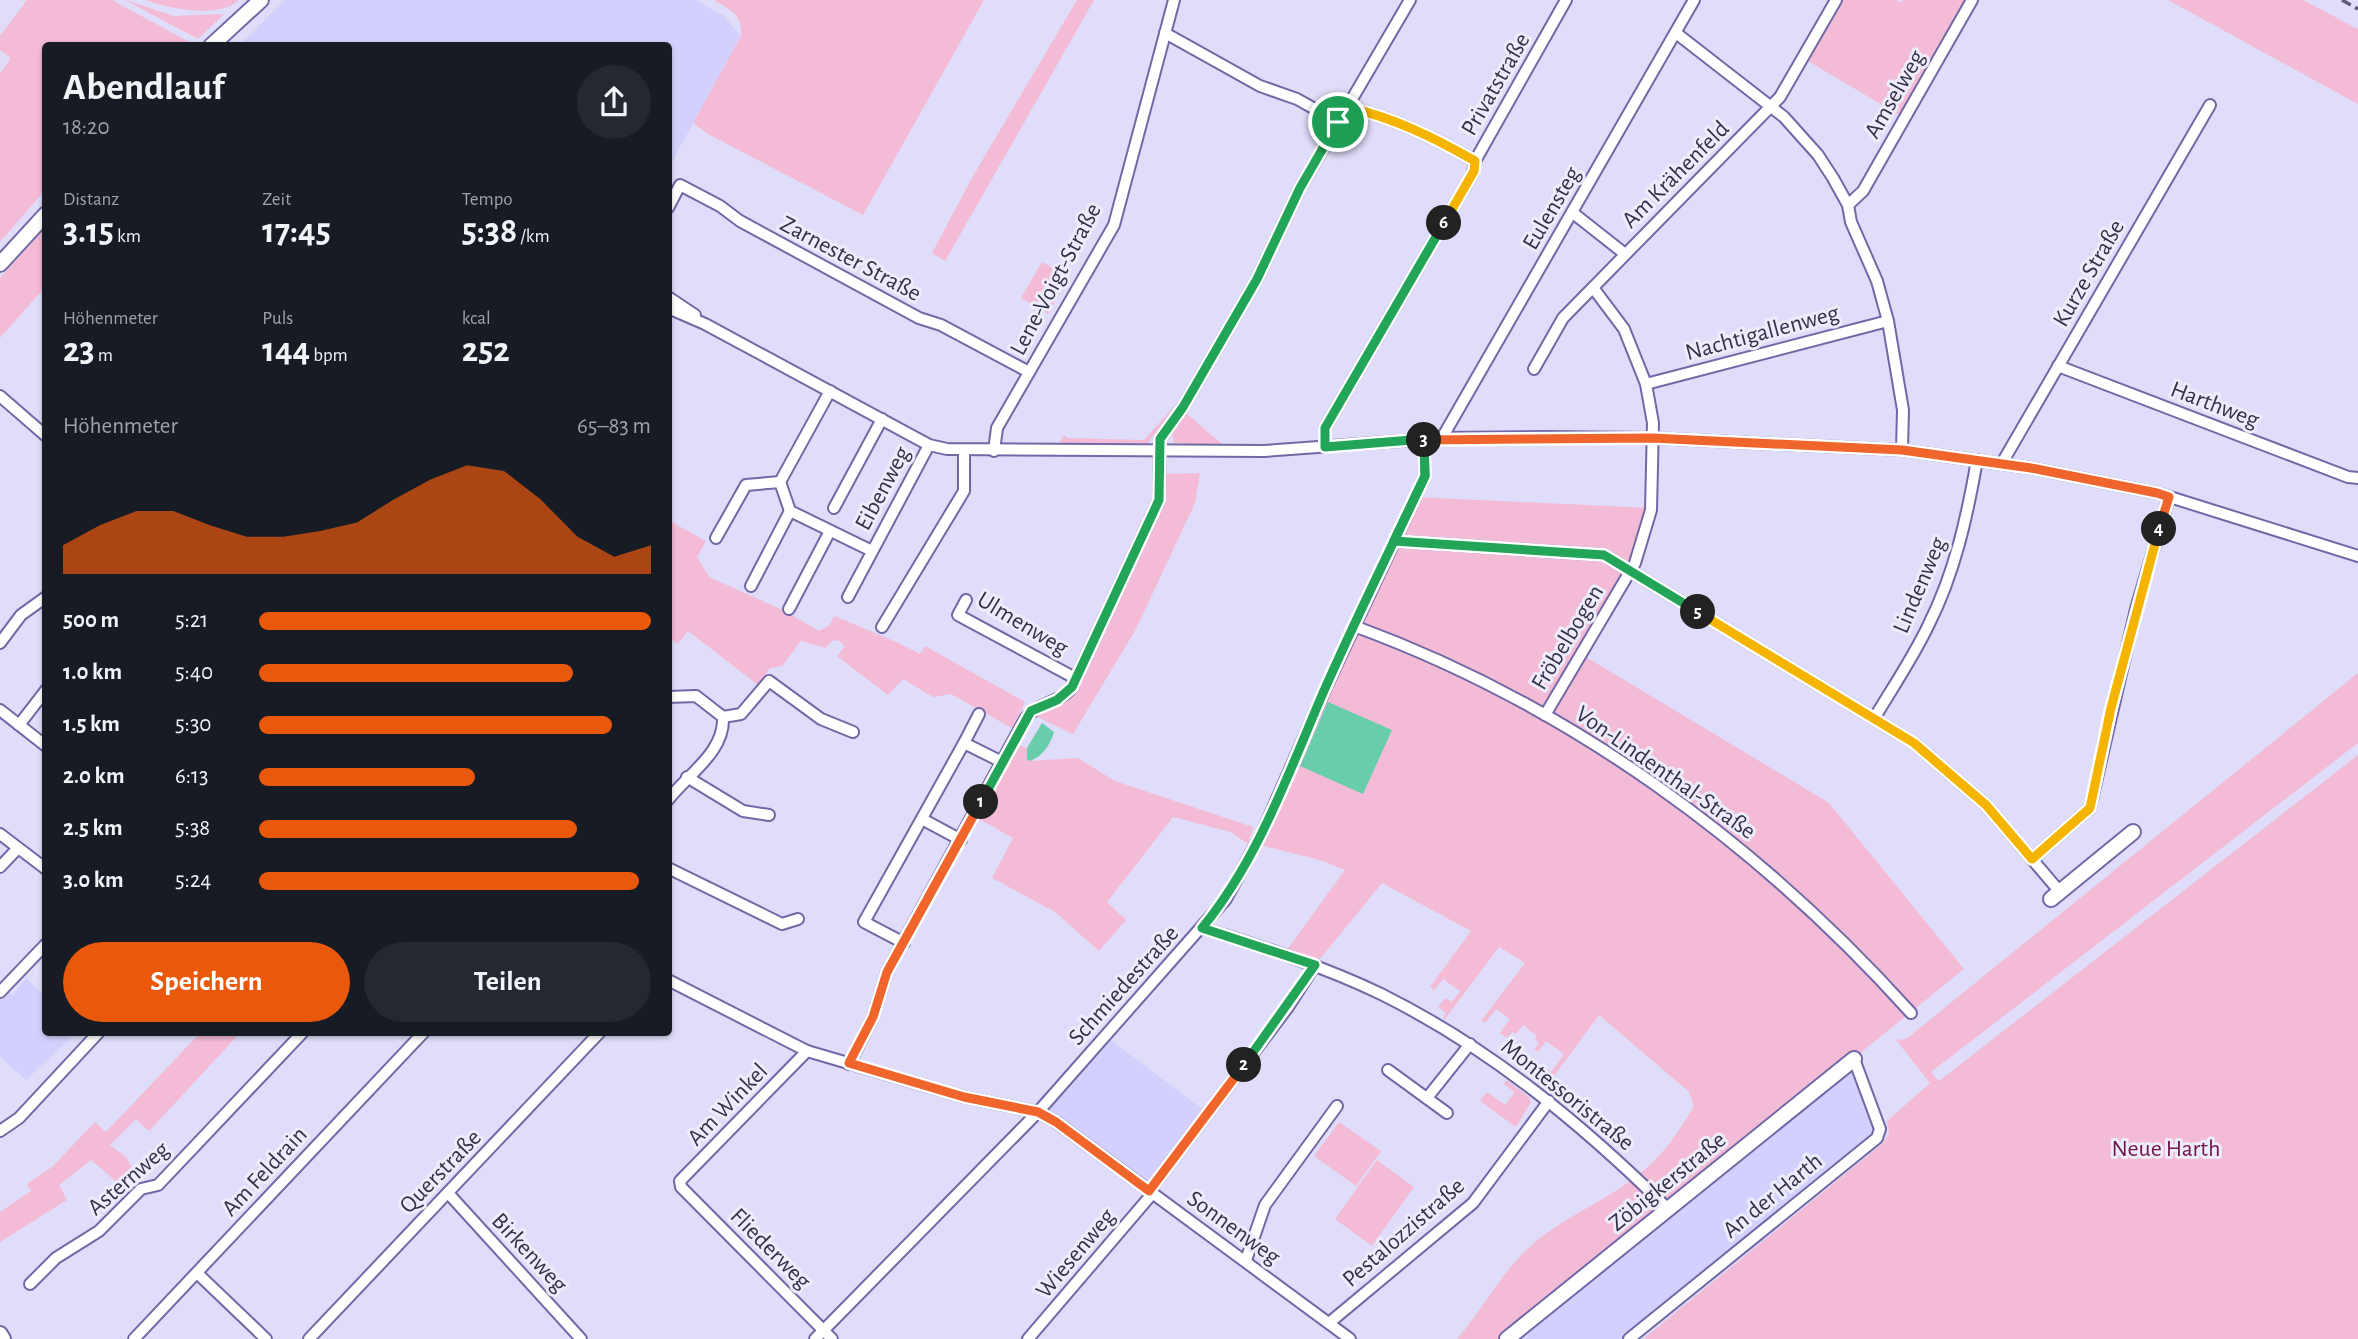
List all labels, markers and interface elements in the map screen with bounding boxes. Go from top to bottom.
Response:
street label: Privatstraße [1457,29,1535,140]
street label: Amselweg [1860,46,1930,143]
button: share [577,65,651,139]
text: Abendlauf [63,69,224,107]
pin [1308,92,1368,152]
icon: arrive [1319,103,1357,141]
text: 18:20 [63,116,110,139]
street label: Am Krähenfeld [1618,117,1734,233]
street label: Eulensteg [1519,163,1585,254]
text: Distanz [63,190,119,209]
text: Zeit [262,190,291,209]
text: Tempo [462,190,513,209]
street label: Lene-Voigt-Straße [1006,200,1106,359]
pin: 6 [1426,206,1462,241]
street label: Zarnester Straße [776,212,925,306]
text: 6 [1439,213,1448,232]
text: 3.15 [63,214,114,249]
text: 17:45 [262,214,331,249]
text: 5:38 [462,214,517,249]
street label: Kurze Straße [2049,216,2129,331]
text: km [114,227,141,246]
text: /km [517,227,550,246]
street label: Nachtigallenweg [1683,301,1842,365]
text: Höhenmeter [63,309,158,328]
text: Puls [262,309,293,328]
text: kcal [462,309,491,328]
text: 23 [63,333,95,368]
text: 144 [262,333,310,368]
text: 252 [462,333,510,368]
text: m [95,346,113,365]
text: bpm [310,346,348,365]
street label: Harthweg [2167,377,2262,433]
text: Höhenmeter [63,415,178,438]
text: 65–83 m [577,415,651,438]
pin: 3 [1406,422,1442,458]
text: 3 [1419,430,1428,449]
street label: Eibenweg [851,442,915,534]
pin: 4 [2142,512,2176,546]
text: 4 [2154,519,2163,538]
street label: Lindenweg [1889,533,1951,637]
street label: Fröbelbogen [1527,581,1608,694]
street label: Ulmenweg [973,587,1072,660]
pin: 5 [1680,594,1716,630]
text: 5 [1693,602,1702,621]
text: 500 m [63,609,119,632]
text: 5:21 [175,609,208,632]
text: 1.0 km [63,661,122,684]
text: 5:40 [175,661,213,684]
street label: Von-Lindenthal-Straße [1571,702,1760,844]
text: 1.5 km [63,713,120,736]
text: 5:30 [175,713,212,736]
text: 2.0 km [63,765,125,788]
text: 6:13 [175,765,208,788]
pin: 1 [964,784,998,820]
text: 1 [977,792,984,811]
text: 2.5 km [63,817,122,840]
text: 5:38 [175,817,210,840]
text: 3.0 km [63,869,124,892]
text: 5:24 [175,869,211,892]
street label: Schmiedestraße [1064,921,1183,1050]
button: Speichern [63,942,350,1022]
button: Teilen [364,942,651,1022]
street label: Montessoristraße [1496,1034,1638,1155]
pin: 2 [1226,1048,1262,1082]
text: 2 [1239,1055,1248,1074]
street label: Am Winkel [683,1059,772,1150]
street label: Am Feldrain [218,1122,312,1221]
street label: Querstraße [395,1125,486,1218]
street label: Zöbigkerstraße [1605,1128,1731,1236]
street label: Asternweg [83,1137,174,1220]
park label: Neue Harth [2112,1137,2220,1161]
street label: An der Harth [1719,1149,1827,1243]
street label: Pestalozzistraße [1338,1174,1469,1292]
street label: Sonnenweg [1183,1186,1285,1270]
street label: Fliederweg [725,1204,815,1294]
street label: Wiesenweg [1032,1204,1120,1303]
street label: Birkenweg [487,1209,572,1297]

